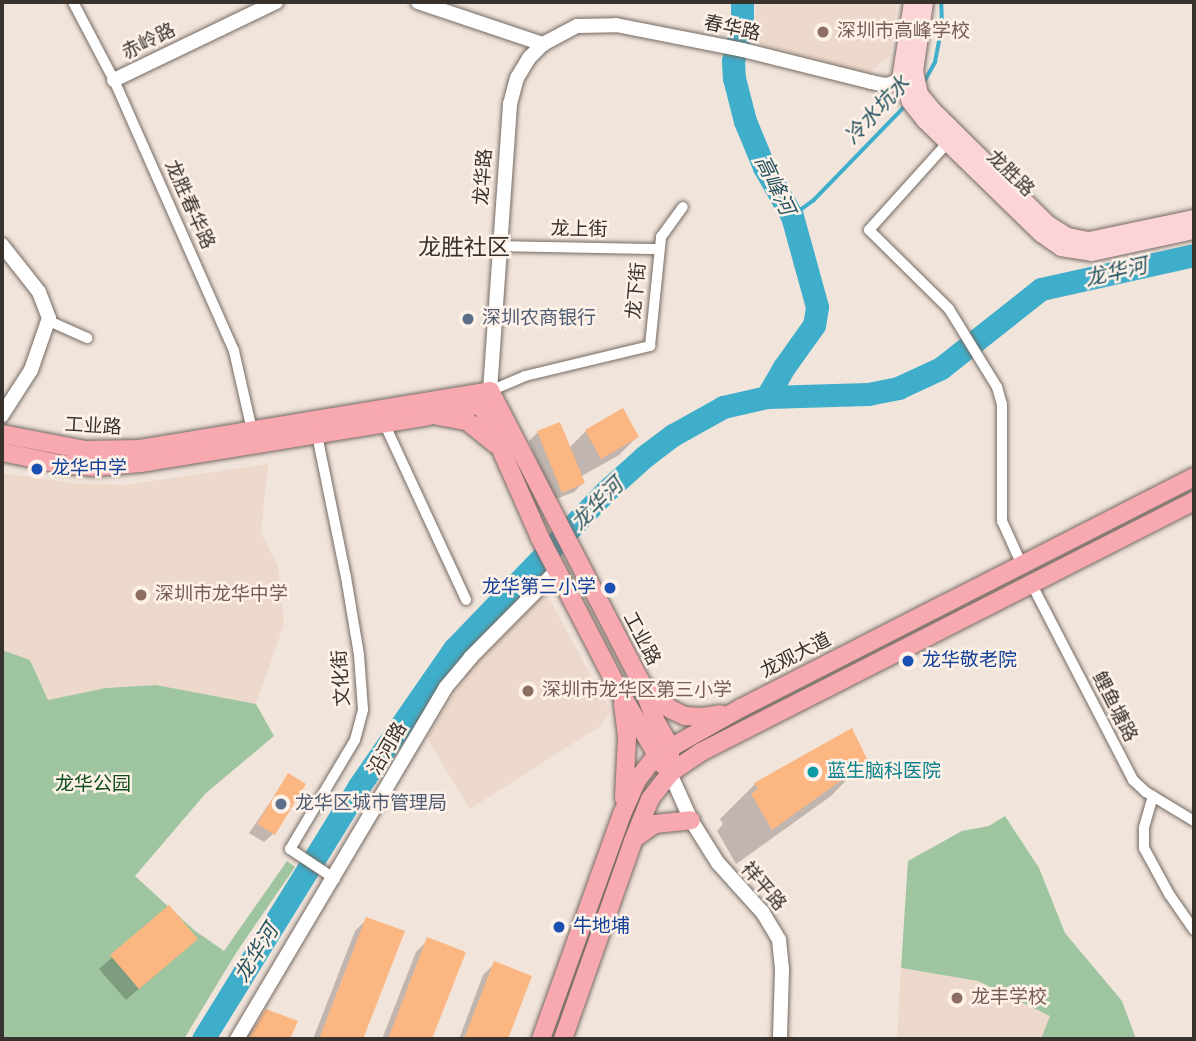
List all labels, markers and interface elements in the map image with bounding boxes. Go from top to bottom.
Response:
street label: 春华路 [702,12,762,46]
street label: 赤岭路 [118,19,180,65]
place label: 深圳市高峰学校 [837,21,970,43]
marker: 深圳市高峰学校 [815,24,831,40]
water label: 冷水坑水 [839,71,915,149]
street label: 龙胜路 [982,146,1038,202]
street label: 龙华路 [471,148,497,206]
water label: 高峰河 [750,151,800,219]
street label: 龙胜春华路 [159,157,219,253]
street label: 龙上街 [550,218,608,242]
district label: 龙胜社区 [418,234,510,262]
water label: 龙华河 [1082,253,1150,291]
street label: 龙下街 [623,262,651,320]
place label: 深圳农商银行 [482,308,596,330]
marker: 深圳农商银行 [460,311,476,327]
street label: 工业路 [64,414,122,440]
place label: 龙华中学 [51,458,127,480]
marker: 龙华中学 [29,461,45,477]
water label: 龙华河 [566,473,628,535]
place label: 龙华第三小学 [482,577,596,599]
marker: 龙华第三小学 [602,580,618,596]
place label: 深圳市龙华中学 [155,584,288,606]
marker: 深圳市龙华中学 [133,587,149,603]
street label: 工业路 [618,608,664,670]
street label: 龙观大道 [757,629,835,683]
street label: 文化街 [329,649,355,707]
place label: 龙华敬老院 [922,650,1017,672]
marker: 龙华敬老院 [900,653,916,669]
street label: 鲤鱼塘路 [1087,668,1141,746]
place label: 深圳市龙华区第三小学 [542,680,732,702]
marker: 深圳市龙华区第三小学 [520,683,536,699]
street label: 沿河路 [364,719,412,779]
place label: 蓝生脑科医院 [827,761,941,783]
marker: 蓝生脑科医院 [805,764,821,780]
park label: 龙华公园 [55,774,131,796]
place label: 龙华区城市管理局 [295,793,447,815]
marker: 龙华区城市管理局 [273,796,289,812]
street label: 祥平路 [736,858,790,916]
place label: 牛地埔 [573,916,630,938]
marker: 牛地埔 [551,919,567,935]
water label: 龙华河 [229,920,283,986]
place label: 龙丰学校 [971,987,1047,1009]
marker: 龙丰学校 [949,990,965,1006]

